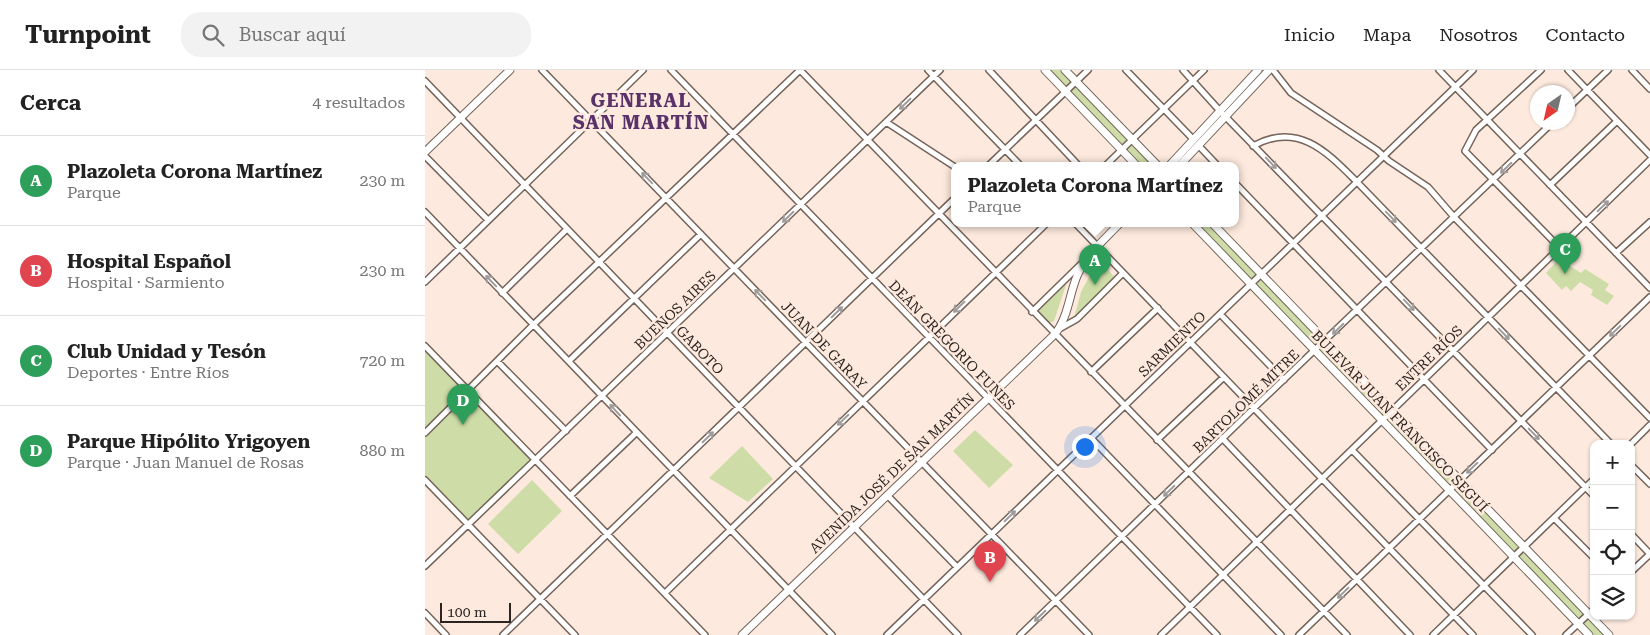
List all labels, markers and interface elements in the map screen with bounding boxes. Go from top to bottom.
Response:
search box [181,12,531,57]
text: Turnpoint [25,21,151,49]
icon: search [199,21,227,49]
text: Buscar aquí [239,23,346,46]
text: Inicio [1284,24,1335,45]
text: Mapa [1363,24,1411,45]
text: Nosotros [1439,24,1517,45]
text: Contacto [1545,24,1625,45]
north arrow [1530,85,1575,130]
district label: GENERAL SAN MARTÍN [573,89,709,134]
text: Cerca [20,91,81,115]
text: 4 resultados [312,93,405,112]
one-way arrow [899,98,911,110]
one-way arrow [1265,157,1277,170]
text: Plazoleta Corona Martínez [67,160,322,183]
popup [951,162,1239,227]
one-way arrow [1500,162,1512,174]
text: A [30,171,42,190]
text: 230 m [359,171,405,190]
one-way arrow [641,172,653,184]
text: Plazoleta Corona Martínez [967,174,1223,197]
text: Parque [67,183,121,202]
text: Parque [967,197,1021,216]
one-way arrow [1597,200,1609,212]
one-way arrow [1385,210,1397,223]
one-way arrow [781,211,794,223]
pin: C [1549,233,1581,274]
pin: A [1079,244,1111,285]
text: Hospital Español [67,250,231,273]
text: B [30,261,42,280]
text: 230 m [359,261,405,280]
street label: BUENOS AIRES [631,267,719,353]
text: Hospital · Sarmiento [67,273,224,292]
one-way arrow [485,274,497,287]
street label: DEÁN GREGORIO FUNES [886,277,1018,413]
one-way arrow [754,288,766,301]
street label: JUAN DE GARAY [778,298,870,392]
one-way arrow [1402,299,1415,311]
one-way arrow [953,301,965,313]
one-way arrow [831,306,843,318]
street label: SARMIENTO [1135,308,1209,380]
street label: GABOTO [673,322,727,378]
street label: ENTRE RÍOS [1392,322,1466,394]
one-way arrow [1331,323,1344,335]
one-way arrow [1609,325,1621,337]
street label: BULEVAR JUAN FRANCISCO SEGUÍ [1309,327,1491,515]
one-way arrow [1498,327,1510,340]
text: Club Unidad y Tesón [67,340,266,363]
street label: BARTOLOMÉ MITRE [1190,346,1302,456]
text: C [30,351,42,370]
text: 720 m [359,351,405,370]
text: Deportes · Entre Ríos [67,363,229,382]
pin: D [447,384,479,425]
street label: AVENIDA JOSÉ DE SAN MARTÍN [806,390,978,556]
one-way arrow [609,404,621,417]
one-way arrow [836,414,849,426]
one-way arrow [1528,428,1540,440]
text: Parque Hipólito Yrigoyen [67,430,310,453]
one-way arrow [702,431,714,443]
your location [1072,434,1098,460]
map controls [1590,440,1635,620]
button: + [1590,440,1635,485]
text: D [30,441,42,460]
text: 880 m [359,441,405,460]
text: Parque · Juan Manuel de Rosas [67,453,304,472]
one-way arrow [1466,462,1479,474]
one-way arrow [1163,484,1175,496]
button: − [1590,485,1635,530]
one-way arrow [1004,510,1017,522]
button: locate [1590,530,1635,575]
pin: B [974,541,1006,582]
button: layers [1590,575,1635,620]
one-way arrow [1336,587,1349,599]
scale bar [440,600,511,623]
text: 100 m [447,604,487,620]
one-way arrow [1033,610,1046,622]

